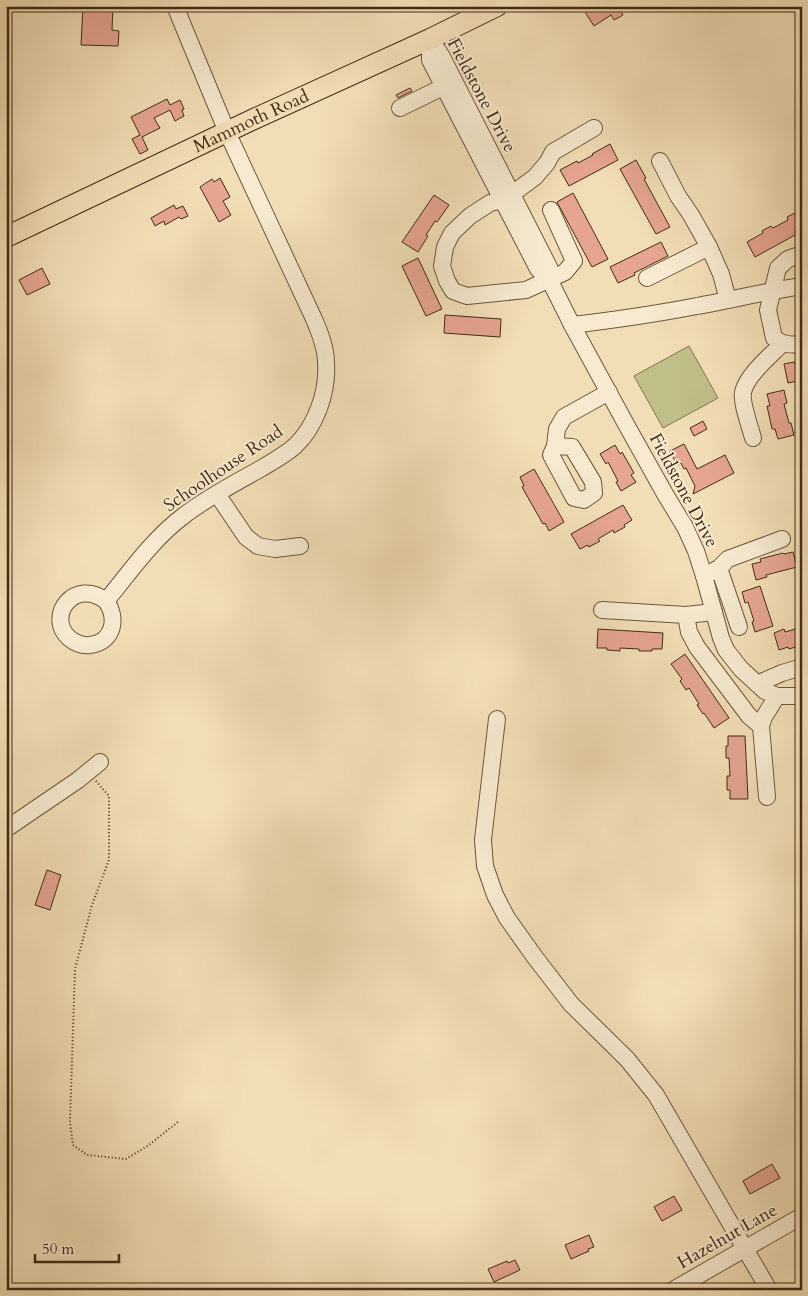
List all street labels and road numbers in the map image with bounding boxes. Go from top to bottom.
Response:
street label: Fieldstone Drive [441,34,522,157]
street label: Mammoth Road [189,84,313,159]
street label: Schoolhouse Road [159,419,288,518]
street label: Fieldstone Drive [643,429,724,552]
street label: Hazelnut Lane [673,1198,782,1275]

